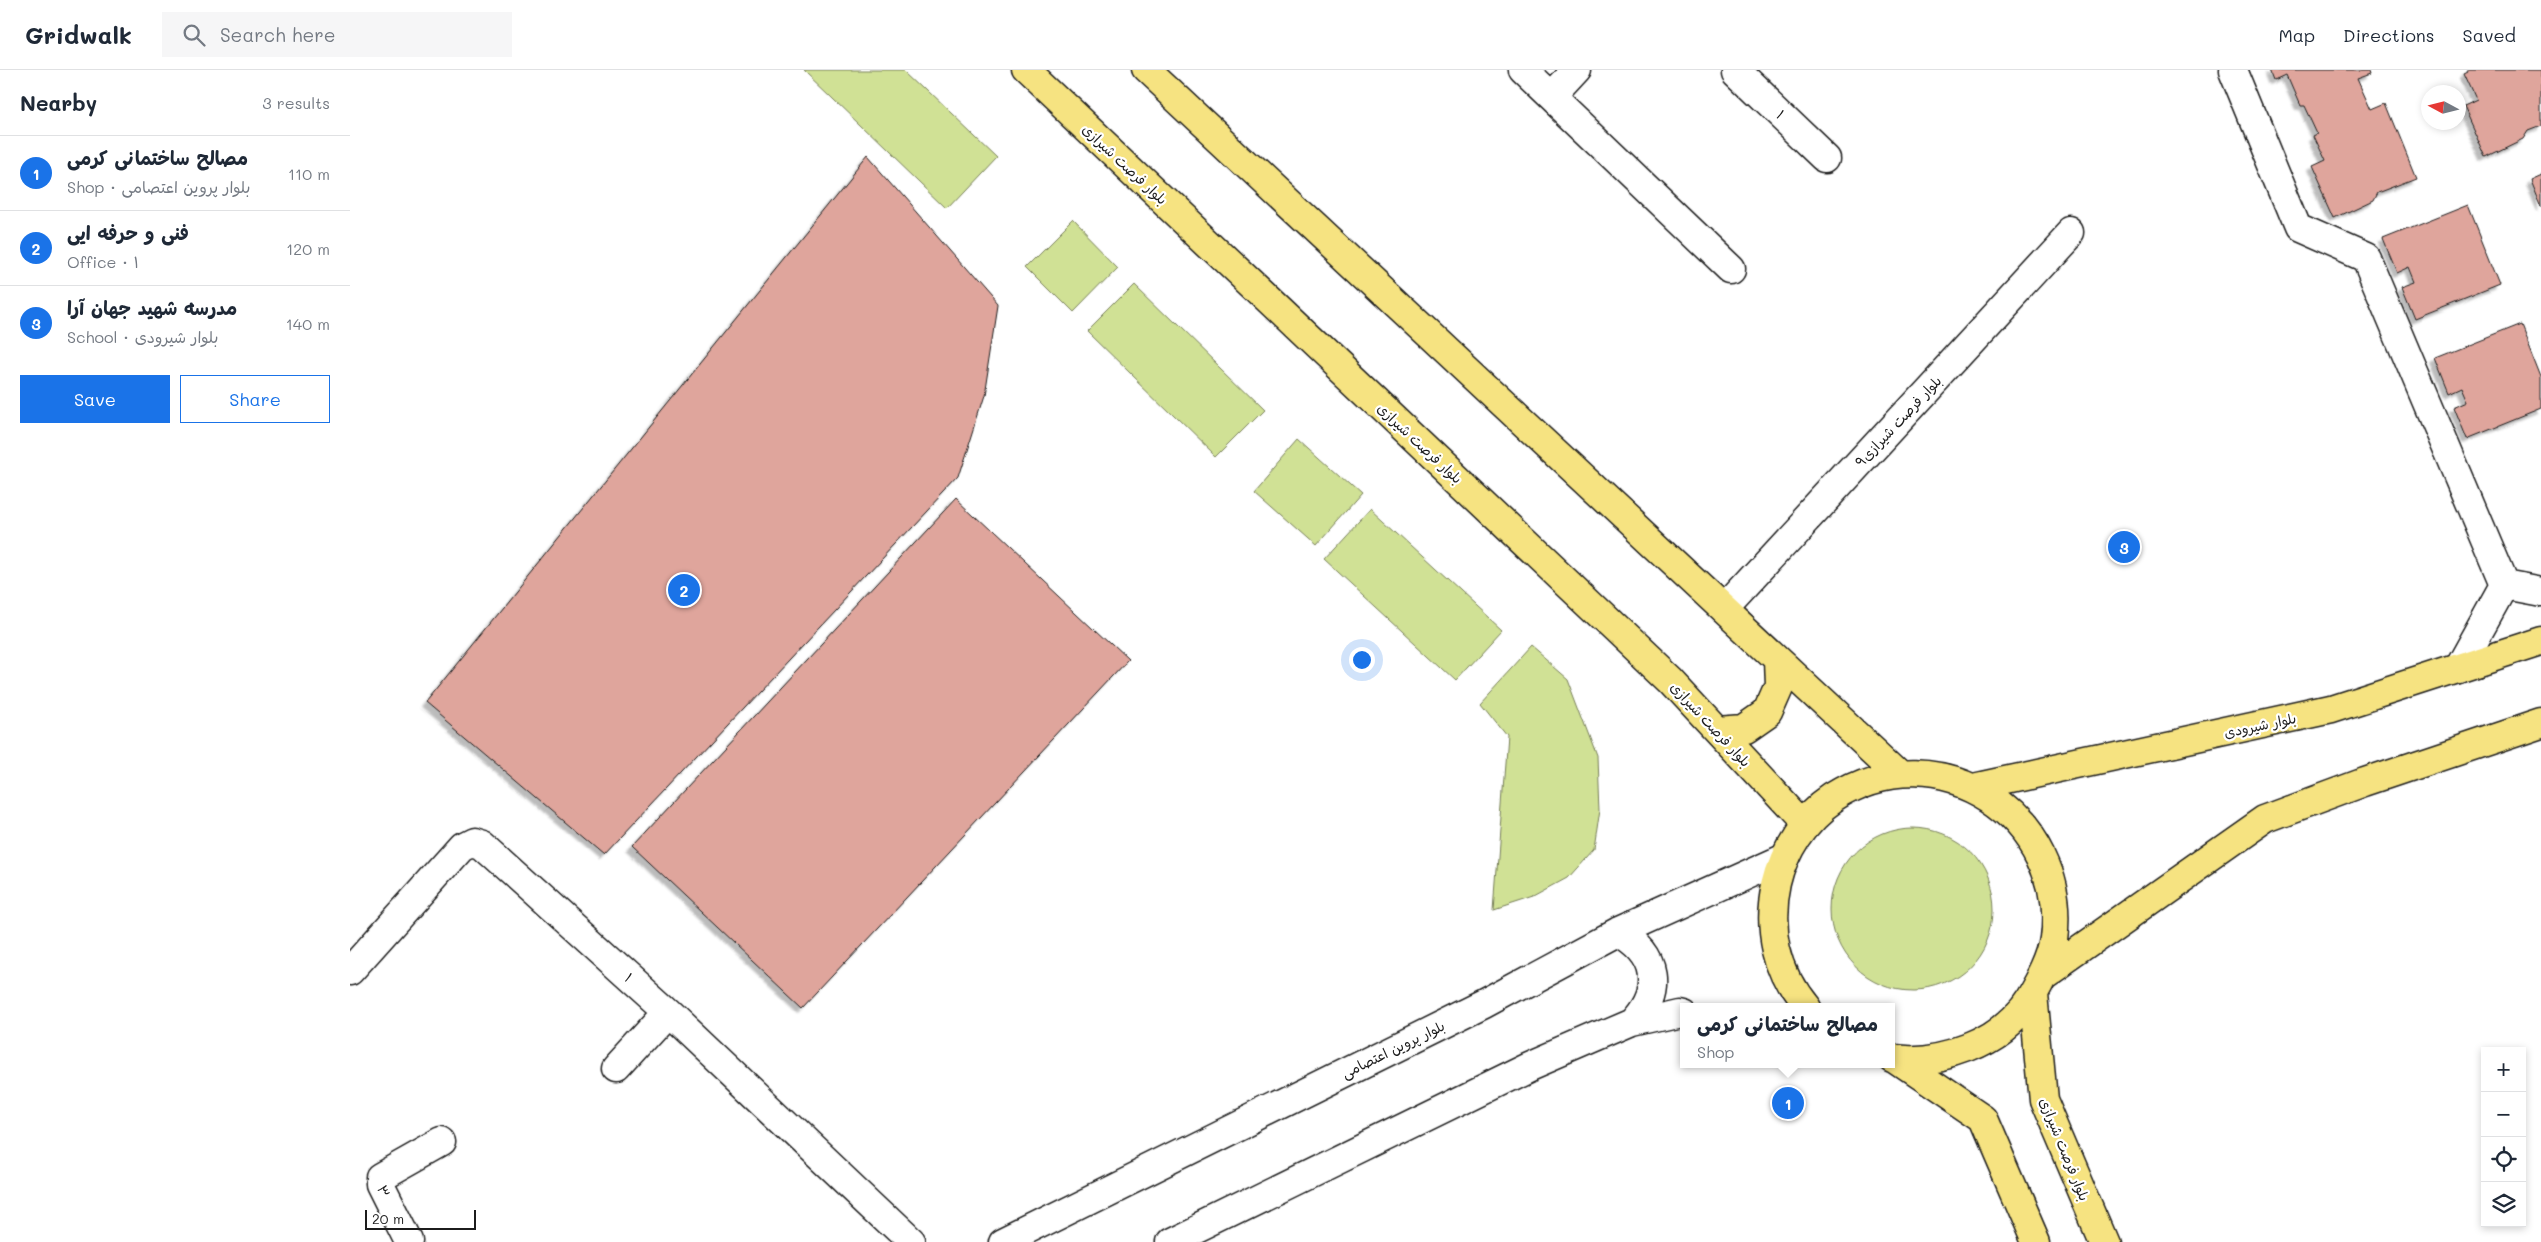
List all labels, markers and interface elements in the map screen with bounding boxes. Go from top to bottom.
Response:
search box [162,12,512,57]
text: Gridwalk [25,19,132,50]
icon: search [180,21,208,49]
text: Search here [220,22,336,47]
text: Map [2278,23,2315,47]
text: Directions [2343,23,2435,47]
text: Saved [2463,23,2516,47]
north arrow [2421,85,2466,130]
text: Nearby [20,89,97,116]
text: 3 results [262,92,330,113]
street label: ۱ [1773,105,1789,123]
street label: بلوار فرصت شیرازی [1078,120,1172,208]
text: مصالح ساختمانی کرمی [67,145,248,170]
text: 1 [32,163,40,184]
text: 110 m [288,163,330,184]
text: Shop · بلوار پروین اعتصامی [67,176,250,197]
text: فنی و حرفه ایی [67,220,189,245]
text: 2 [32,238,40,259]
text: 120 m [286,238,330,259]
text: Office · ۱ [67,251,139,272]
text: مدرسه شهید جهان آرا [67,295,237,320]
text: 3 [31,313,41,334]
text: 140 m [286,313,330,334]
text: School · بلوار شیرودی [67,326,218,347]
street label: ۹بلوار فرصت شیرازی [1851,371,1945,471]
button: Save [20,375,170,423]
button: Share [180,375,330,423]
street label: بلوار فرصت شیرازی [1373,399,1467,487]
pin: 3 [2108,528,2140,566]
pin: 2 [668,571,700,609]
your location [1349,647,1375,673]
street label: بلوار فرصت شیرازی [1667,677,1755,771]
street label: بلوار شیرودی [2222,708,2298,742]
street label: ۱ [621,968,637,986]
popup [1680,1003,1895,1068]
text: مصالح ساختمانی کرمی [1697,1011,1878,1036]
street label: بلوار پروین اعتصامی [1338,1016,1448,1083]
text: Shop [1697,1041,1734,1062]
map controls [2481,1047,2526,1227]
button: + [2481,1047,2526,1092]
pin: 1 [1772,1084,1804,1122]
button: − [2481,1092,2526,1137]
street label: بلوار فرصت شیرازی [2036,1095,2094,1203]
button: locate [2481,1137,2526,1182]
street label: ۳ [373,1182,395,1200]
button: layers [2481,1182,2526,1227]
scale bar [365,1207,476,1230]
text: 20 m [372,1209,404,1228]

